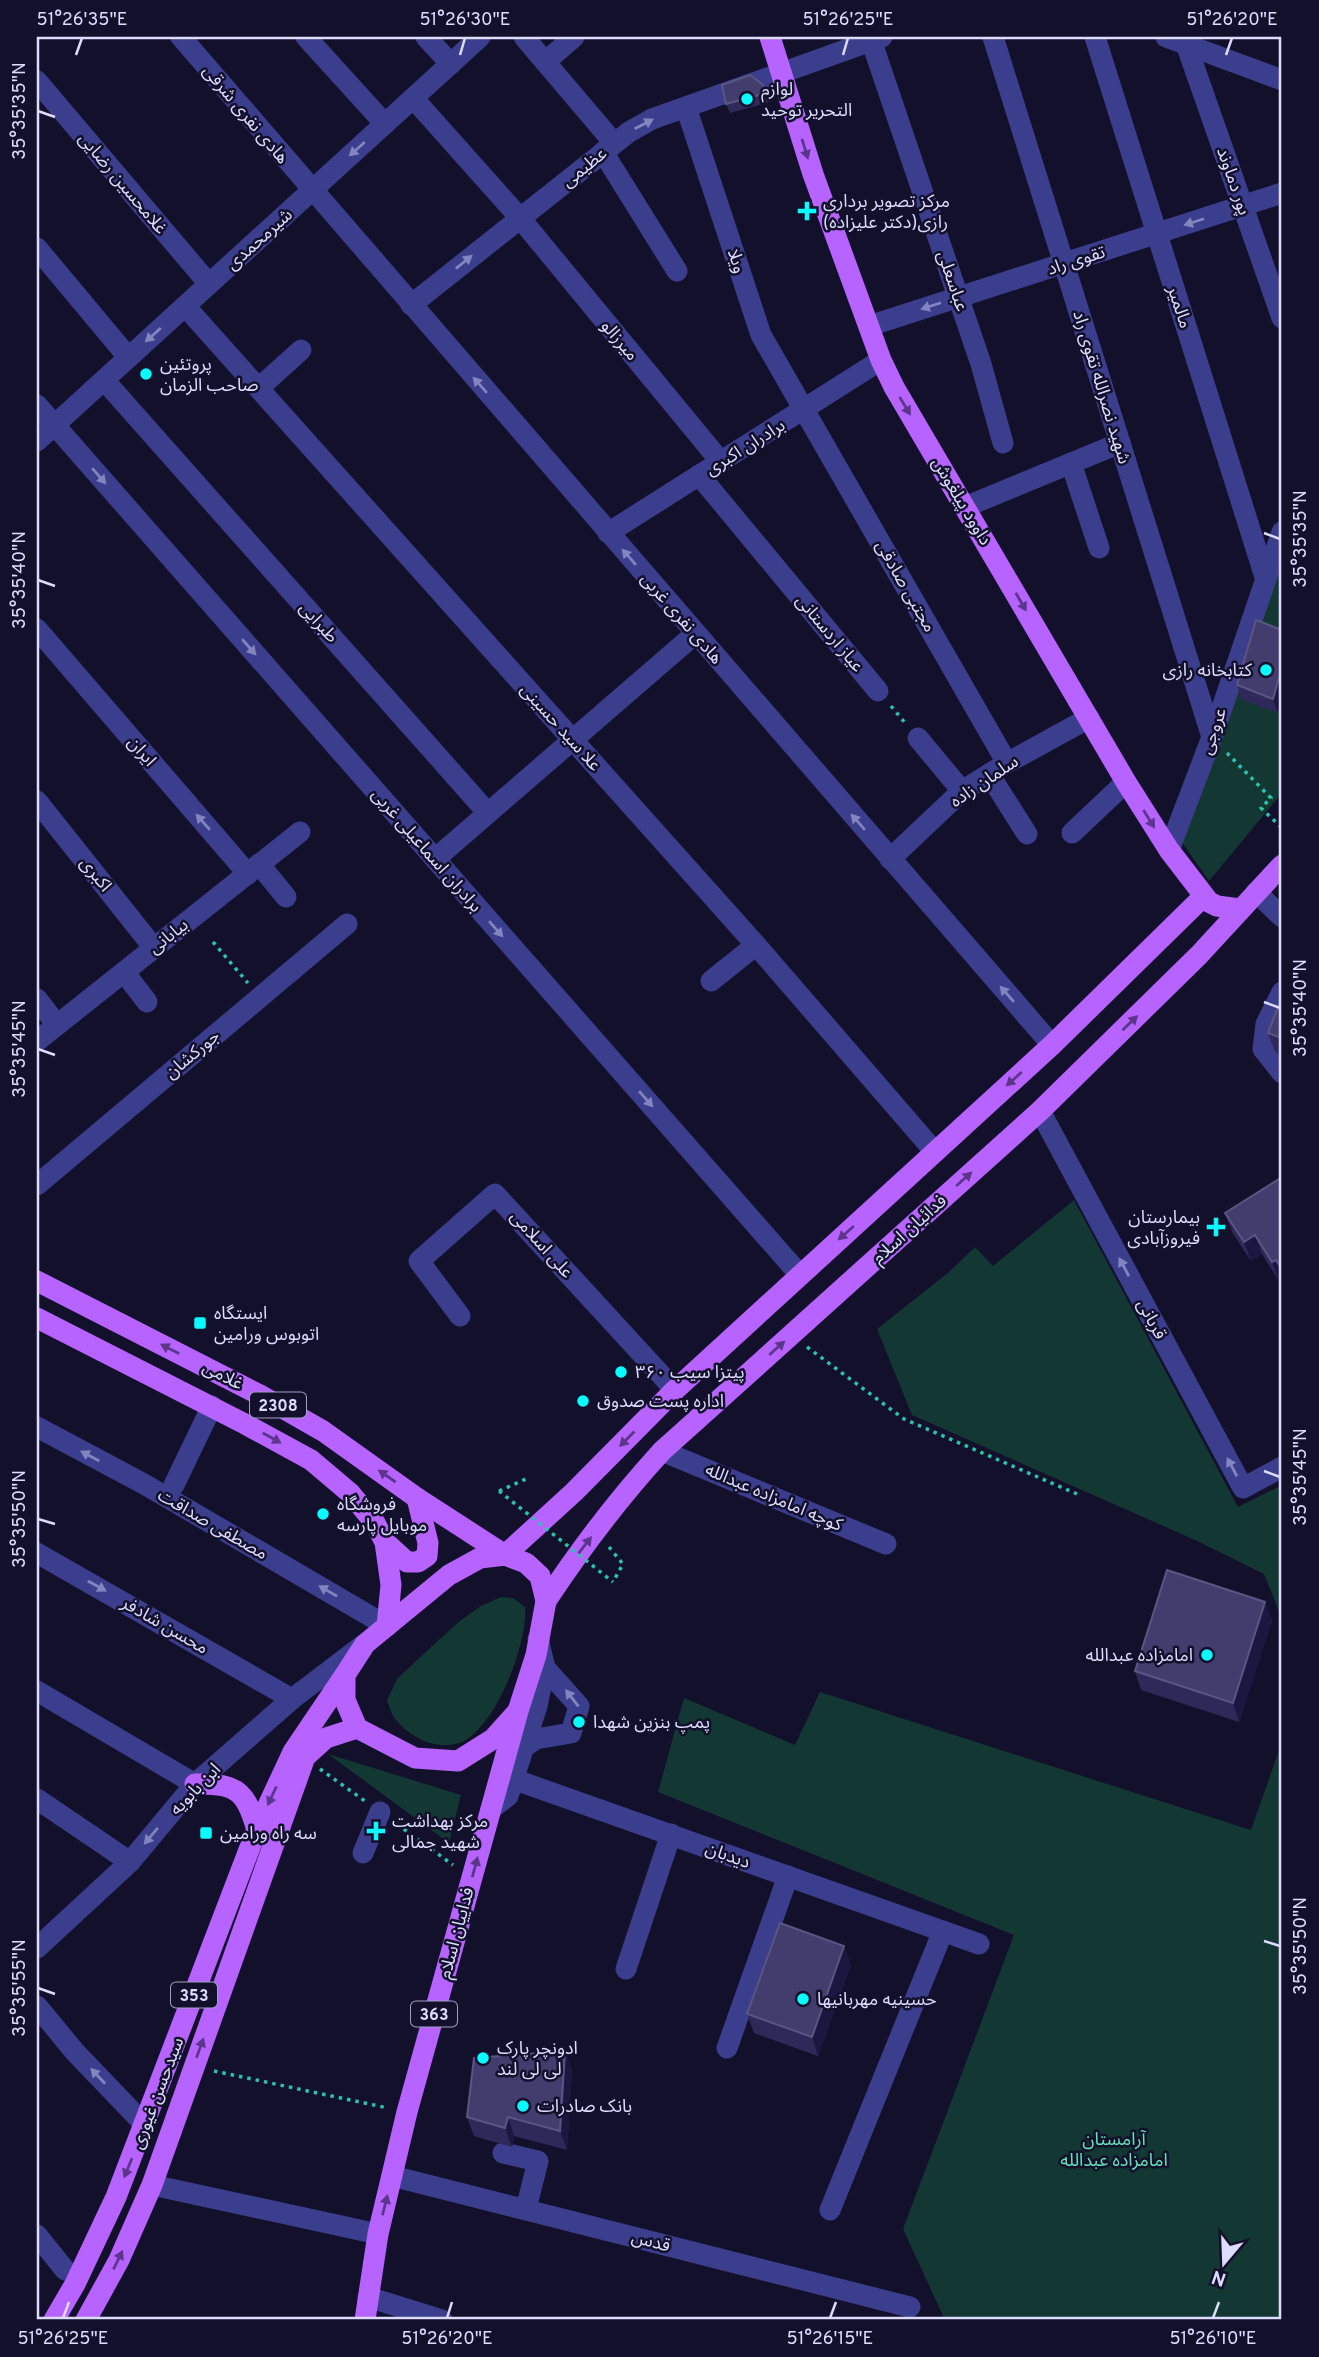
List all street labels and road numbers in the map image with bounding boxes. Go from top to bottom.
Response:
street label: هادی نفری شرقی [197,61,293,169]
street label: غلامحسین رضایی [72,128,171,240]
street label: عظیمی [557,143,612,194]
street label: پور دماوند [1210,144,1255,219]
street label: شیرمحمدی [222,204,298,276]
street label: تقوی راد [1045,241,1108,282]
street label: ویلا [721,246,750,277]
street label: عباسعلی [931,248,973,315]
street label: مالمیر [1161,282,1196,332]
street label: شهید نصرالله تقوی راد [1066,308,1135,467]
street label: میرزالو [595,316,643,366]
street label: برادران اکبری [702,415,790,482]
street label: داوود پیلغوش [925,453,996,550]
street label: مجتبی صادقی [869,537,940,637]
street label: هادی نفری غربی [635,568,727,670]
street label: عیاز اردستانی [790,590,868,678]
street label: طبرایی [293,597,342,649]
street label: علا سید حسینی [514,679,605,777]
street label: عروجی [1196,705,1233,758]
street label: ایران [121,732,160,772]
street label: سلمان زاده [946,751,1024,814]
street label: برادران اسماعیلی غربی [365,784,486,918]
street label: اکبری [74,853,116,897]
street label: بیابانی [144,914,194,960]
street label: جورکشان [161,1025,225,1085]
street label: فدائیان اسلام [868,1190,953,1271]
street label: علی اسلامی [504,1206,577,1284]
street label: قربانی [1130,1295,1171,1344]
street label: غلامی [198,1356,246,1396]
road number: 2308 [250,1392,306,1418]
street label: کوچه امامزاده عبدالله [701,1459,846,1538]
street label: مصطفی صداقت [153,1484,271,1566]
street label: محسن شادفر [116,1592,212,1660]
street label: ابن بابویه [166,1759,227,1821]
street label: دیدبان [702,1838,753,1875]
street label: فداییان اسلام [434,1885,482,1982]
road number: 353 [171,1982,217,2008]
road number: 363 [411,2002,457,2026]
street label: سیدحسن غیوری [126,2034,190,2153]
street label: قدس [629,2227,673,2258]

